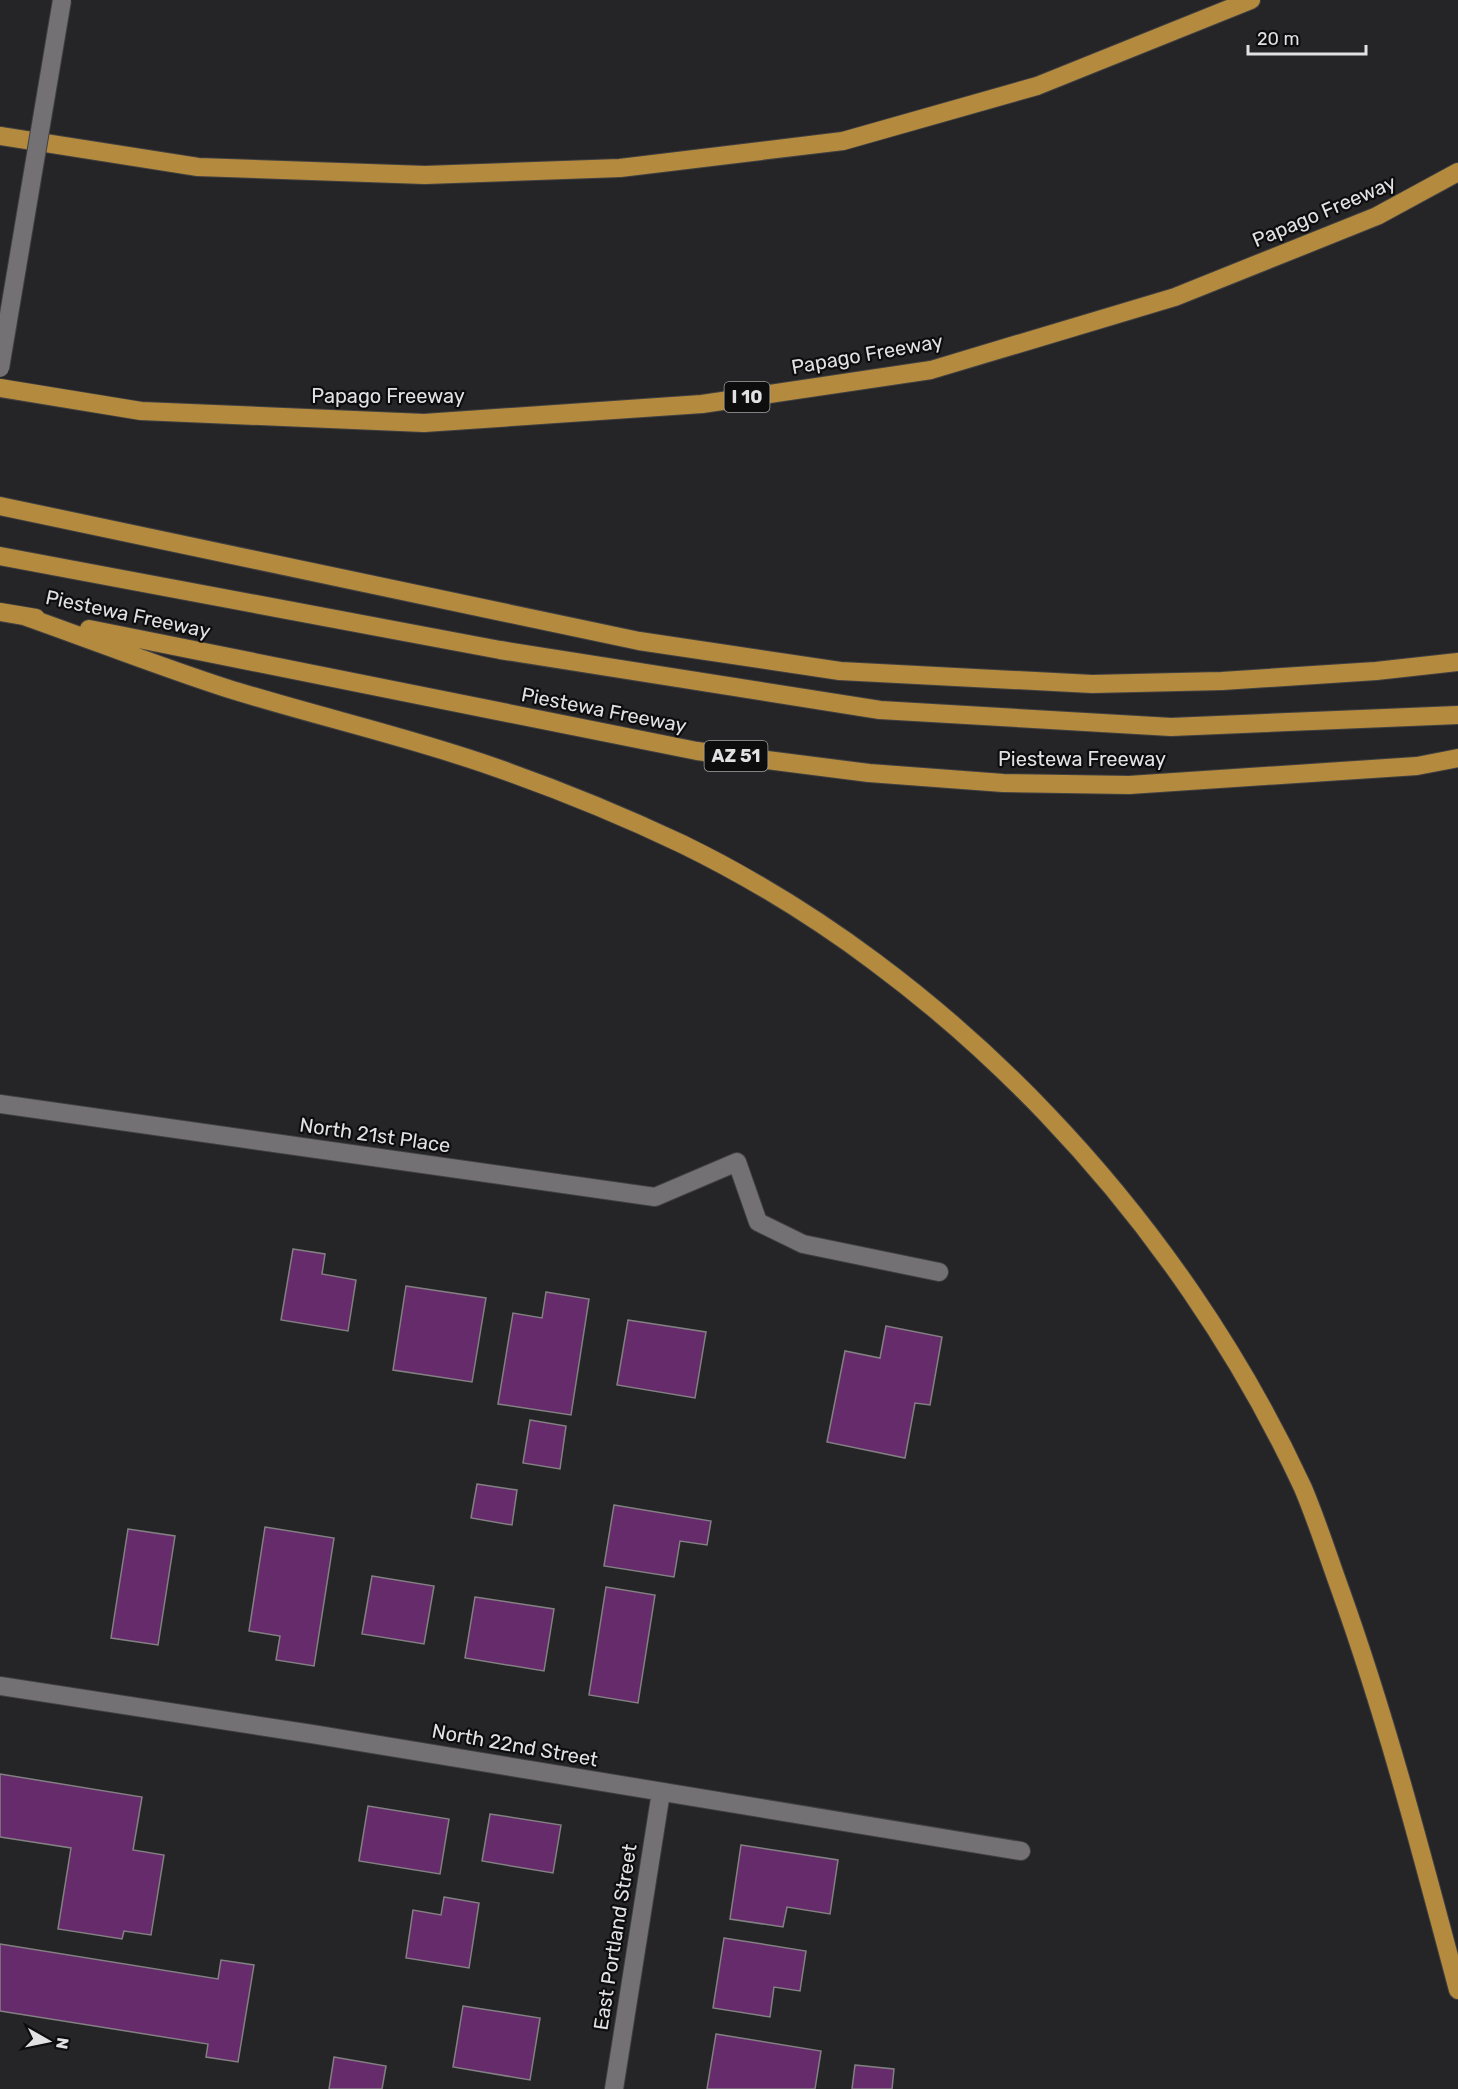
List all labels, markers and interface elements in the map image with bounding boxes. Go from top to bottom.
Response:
scale bar [1248,18,1366,56]
text: 20 m [1257,28,1299,50]
street label: Papago Freeway [1249,170,1399,252]
street label: Papago Freeway [789,329,945,379]
road number: I 10 [724,382,770,412]
street label: Papago Freeway [311,384,465,408]
street label: Piestewa Freeway [43,585,213,643]
street label: Piestewa Freeway [519,682,689,738]
road number: AZ 51 [704,741,768,771]
street label: Piestewa Freeway [998,747,1166,771]
street label: North 21st Place [298,1113,452,1157]
street label: North 22nd Street [430,1719,600,1771]
street label: East Portland Street [588,1842,642,2032]
north arrow [18,2011,78,2071]
text: N [52,2036,73,2050]

